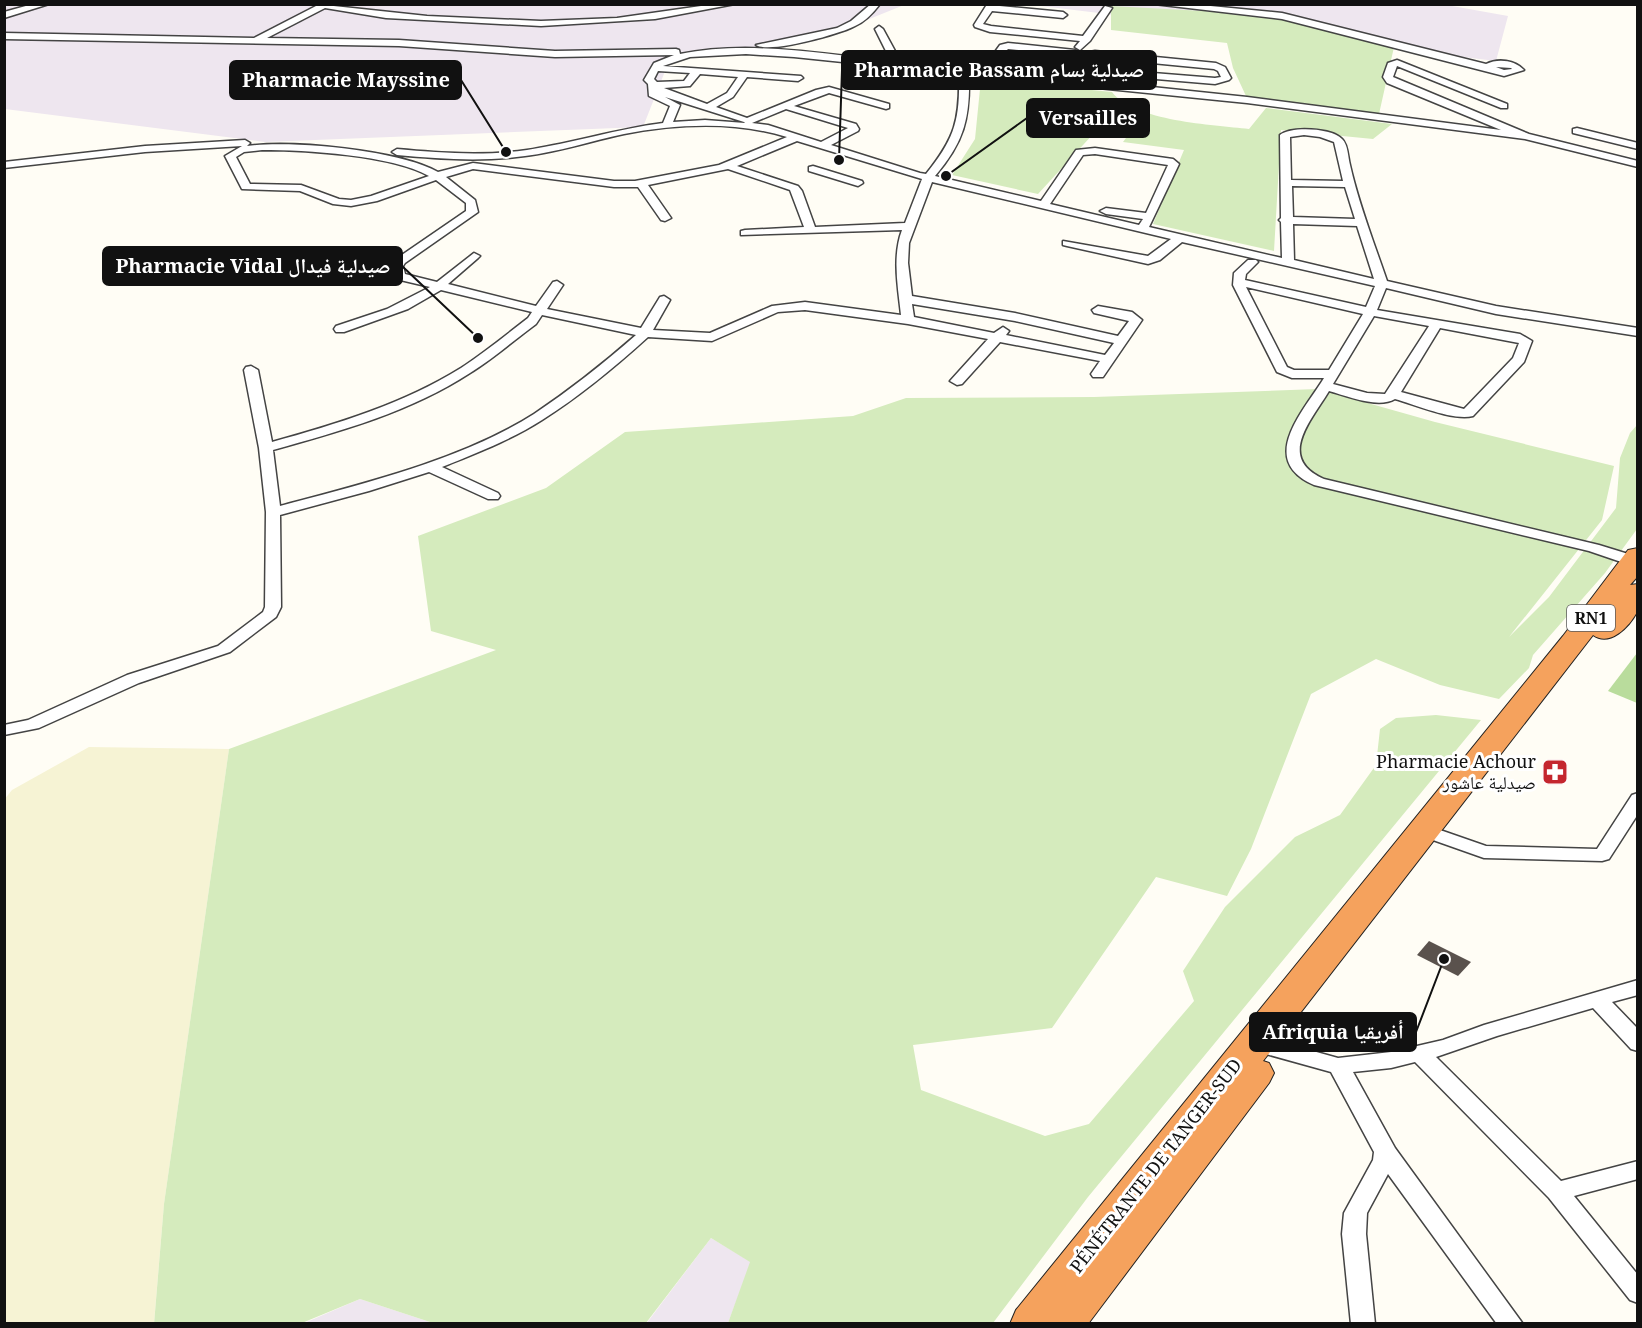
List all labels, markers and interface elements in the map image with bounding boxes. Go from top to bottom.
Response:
callout: Pharmacie Bassam صيدلية بسام [842,51,1156,89]
text: Pharmacie Bassam صيدلية بسام [854,56,1144,84]
callout: Pharmacie Mayssine [230,61,461,99]
text: Pharmacie Mayssine [242,66,450,93]
callout: Versailles [1027,99,1149,137]
text: Versailles [1039,104,1137,131]
callout: Pharmacie Vidal صيدلية فيدال [103,247,402,285]
text: Pharmacie Vidal صيدلية فيدال [116,252,390,279]
road number: RN1 [1567,605,1615,631]
place label: Pharmacie Achour صيدلية عاشور [1376,749,1537,794]
pharmacy icon: Pharmacie Achour صيدلية عاشور [1540,757,1570,787]
callout: Afriquia أفريقيا [1250,1013,1416,1051]
text: Afriquia أفريقيا [1262,1018,1404,1045]
street label: PÉNÉTRANTE DE TANGER-SUD [1064,1053,1246,1278]

